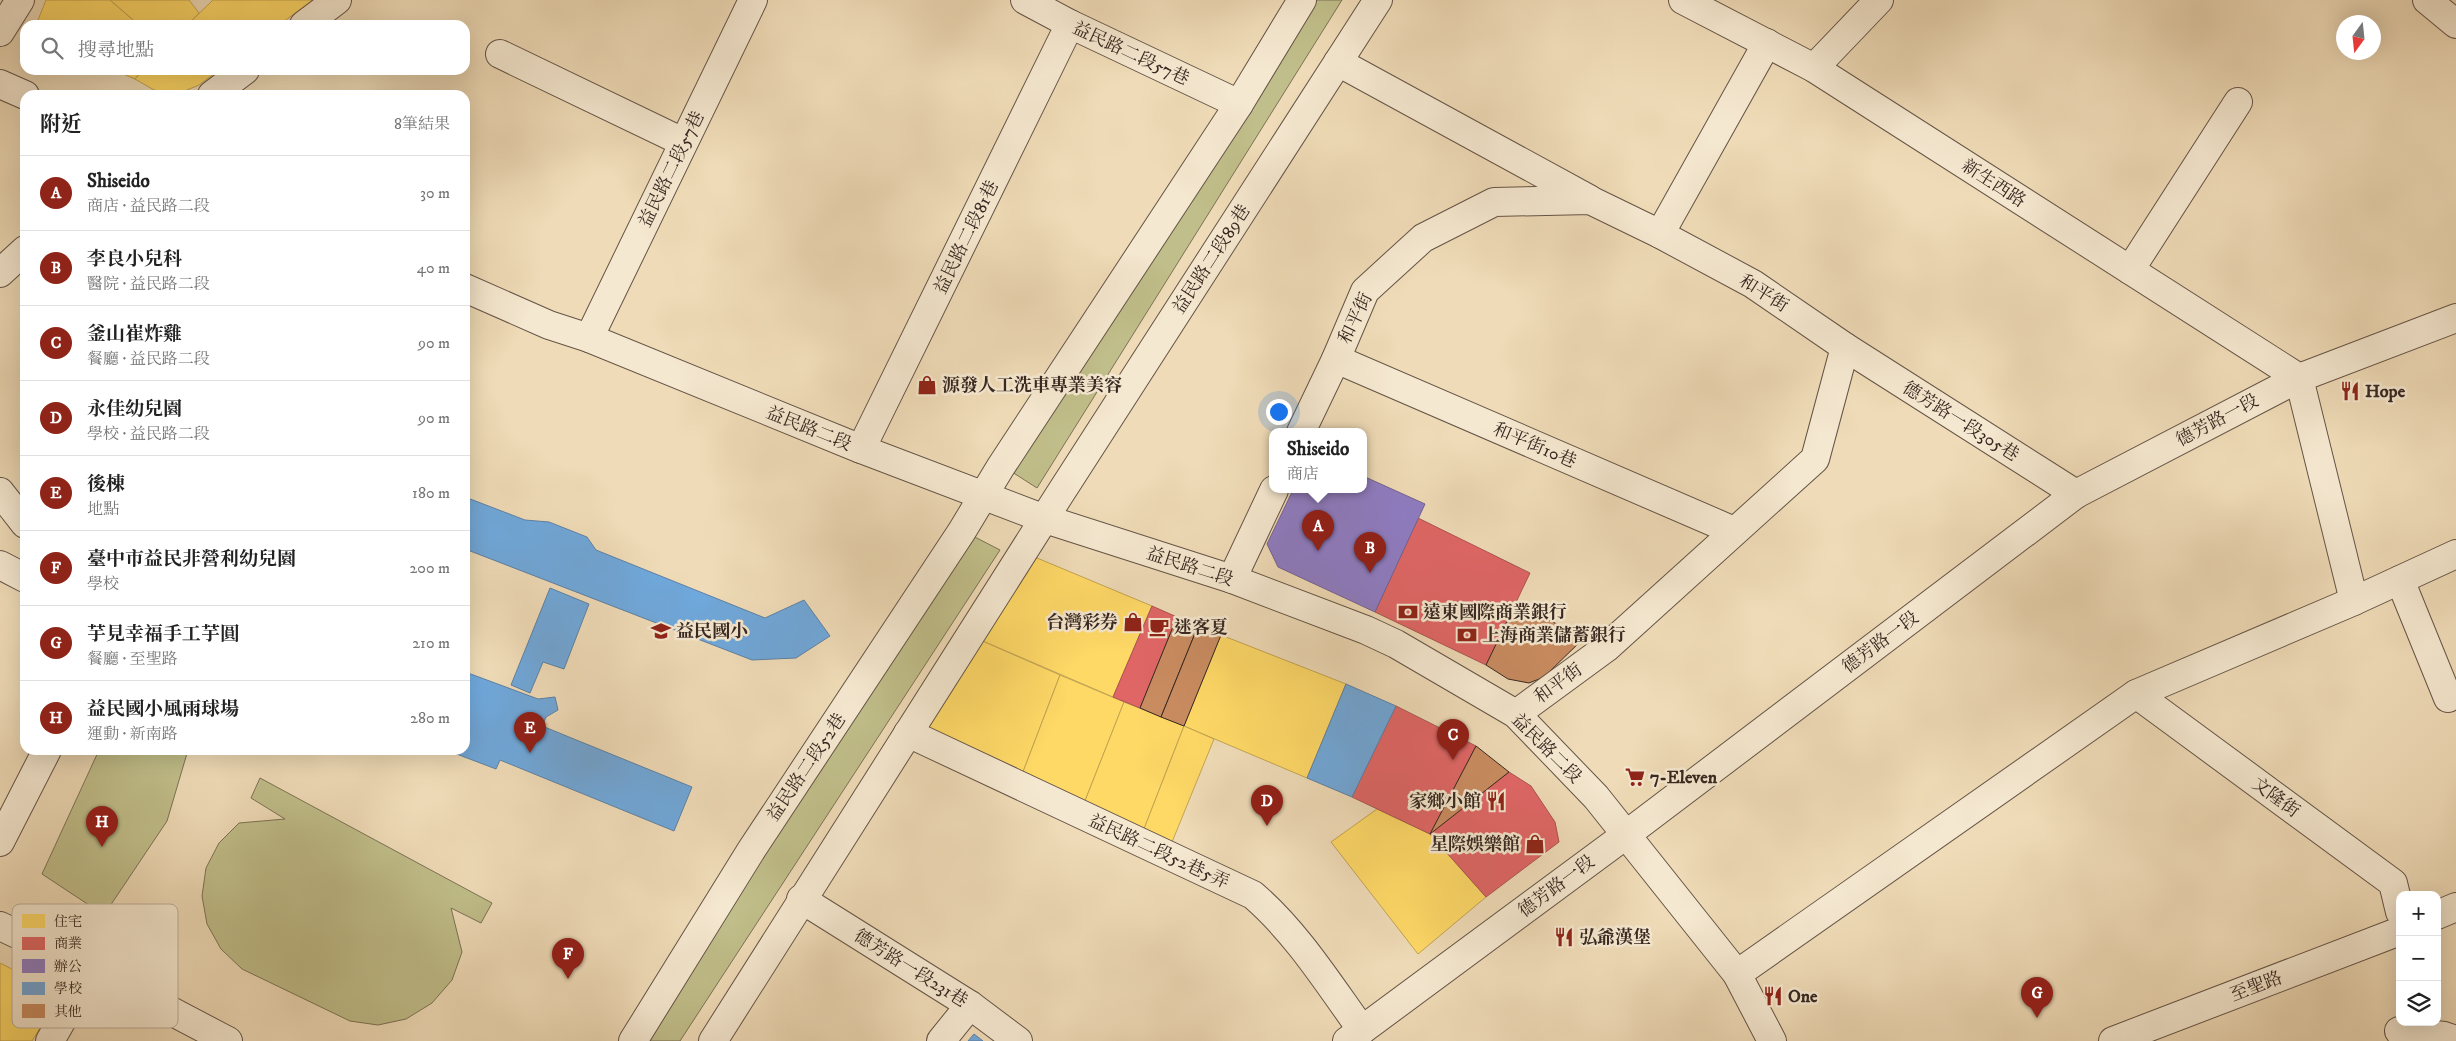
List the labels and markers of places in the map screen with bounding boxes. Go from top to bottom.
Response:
shop icon: 源發人工洗車專業美容 [916,374,938,396]
place label: 源發人工洗車專業美容 [942,375,1122,397]
restaurant icon: Hope [2339,380,2361,402]
place label: Hope [2365,381,2406,403]
pin: A [1302,510,1334,551]
pin: B [1354,532,1386,573]
bank icon: 遠東國際商業銀行 [1397,601,1419,623]
place label: 遠東國際商業銀行 [1423,602,1567,624]
shop icon: 台灣彩券 [1122,611,1144,633]
place label: 台灣彩券 [1046,612,1118,634]
cafe icon: 迷客夏 [1148,616,1170,638]
place label: 迷客夏 [1174,617,1228,639]
school or university icon: 益民國小 [650,620,672,642]
place label: 益民國小 [676,621,748,643]
bank icon: 上海商業儲蓄銀行 [1456,624,1478,646]
place label: 上海商業儲蓄銀行 [1482,625,1626,647]
pin: E [514,712,546,753]
pin: C [1437,719,1469,760]
supermarket icon: 7-Eleven [1624,766,1646,788]
place label: 7-Eleven [1650,767,1718,789]
pin: D [1251,785,1283,826]
restaurant icon: 家鄉小館 [1485,790,1507,812]
place label: 家鄉小館 [1409,791,1481,813]
pin: H [86,806,118,847]
shop icon: 星際娛樂館 [1524,833,1546,855]
place label: 星際娛樂館 [1430,834,1520,856]
restaurant icon: 弘爺漢堡 [1553,926,1575,948]
place label: 弘爺漢堡 [1579,927,1651,949]
pin: F [552,938,584,979]
pin: G [2021,977,2053,1018]
restaurant icon: One [1762,985,1784,1007]
place label: One [1788,986,1818,1008]

